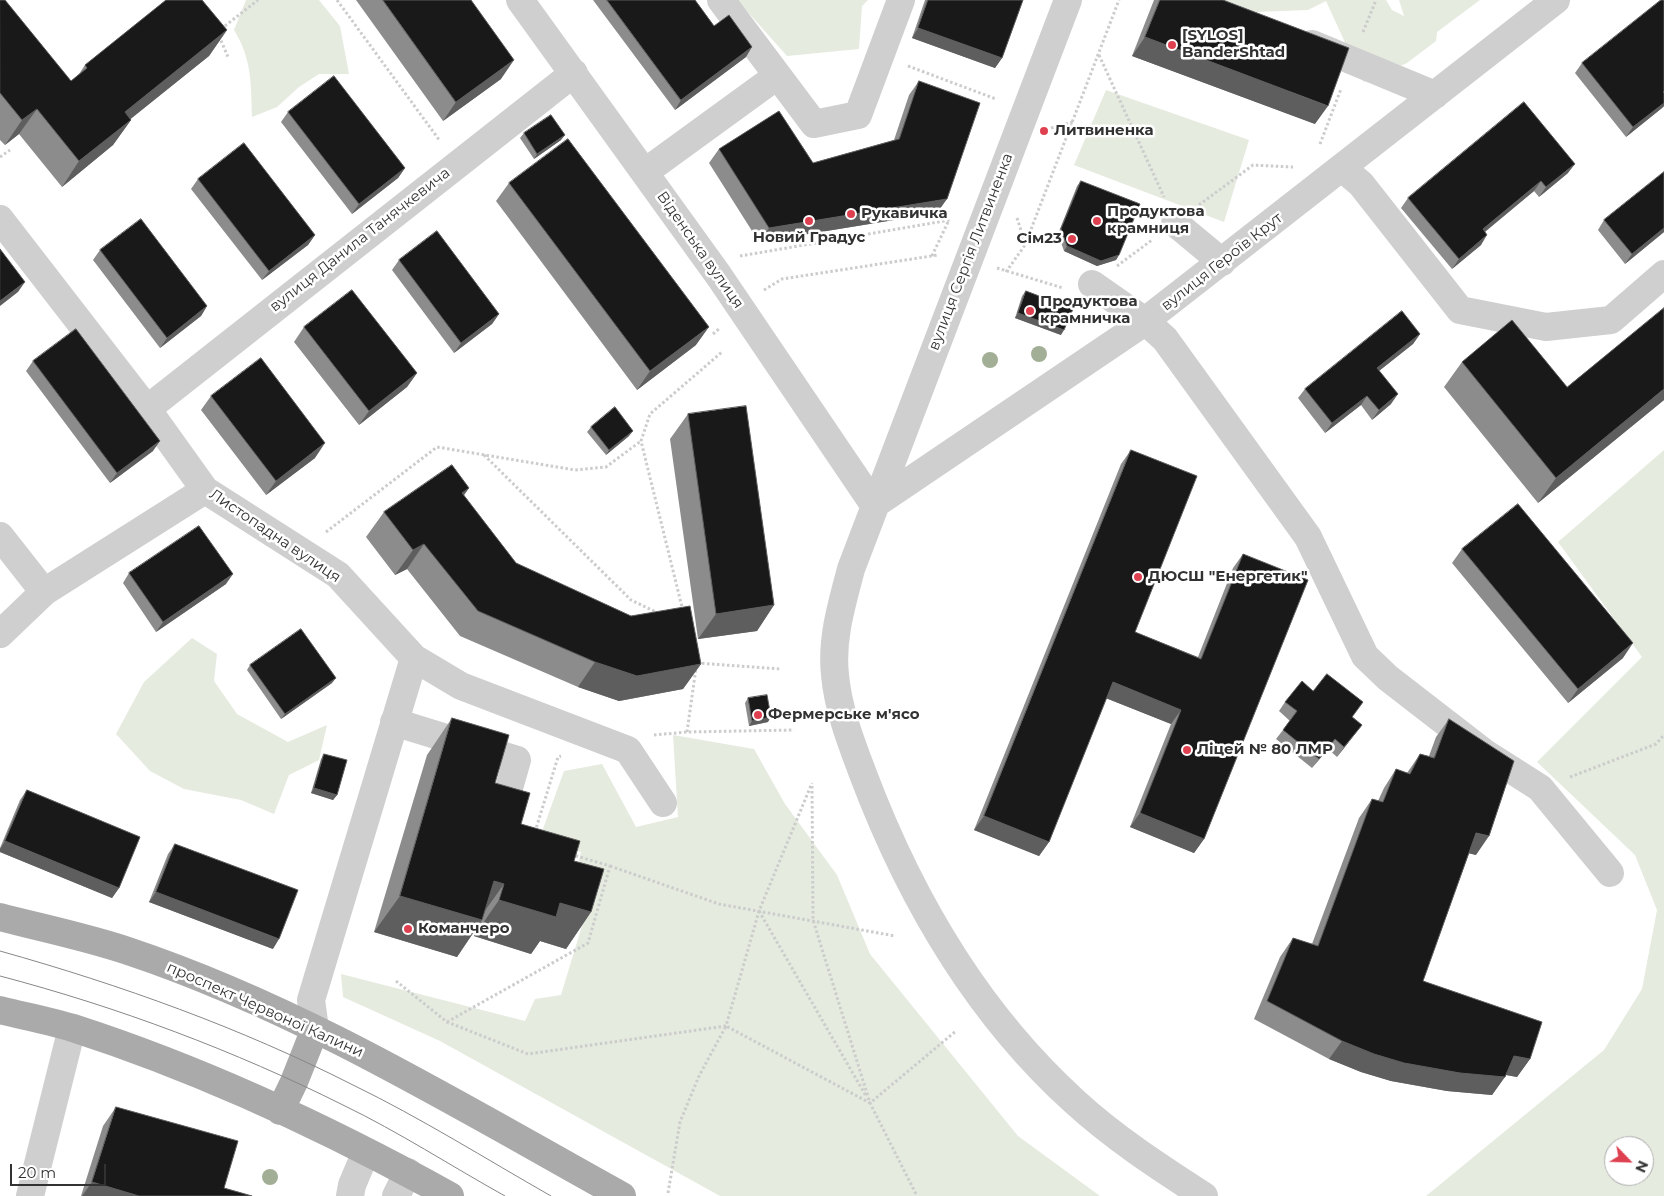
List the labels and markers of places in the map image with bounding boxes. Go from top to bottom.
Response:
place label: [SYLOS] BanderShtad [1182,27,1285,62]
marker: [SYLOS] BanderShtad [1166,39,1178,51]
place label: Литвиненка [1054,122,1154,140]
marker: Литвиненка [1038,125,1050,137]
place label: Продуктова крамниця [1107,203,1204,238]
place label: Рукавичка [861,205,948,223]
marker: Рукавичка [845,208,857,220]
marker: Новий Градус [803,215,815,227]
marker: Продуктова крамниця [1091,215,1103,227]
place label: Новий Градус [753,229,865,247]
place label: Сім23 [1017,230,1062,248]
marker: Сім23 [1066,233,1078,245]
place label: Продуктова крамничка [1040,293,1137,328]
marker: Продуктова крамничка [1024,305,1036,317]
place label: ДЮСШ "Енергетик" [1148,568,1308,586]
marker: ДЮСШ "Енергетик" [1132,571,1144,583]
place label: Фермерське м'ясо [768,706,920,724]
marker: Фермерське м'ясо [752,709,764,721]
place label: Ліцей № 80 ЛМР [1197,741,1333,759]
marker: Ліцей № 80 ЛМР [1181,744,1193,756]
place label: Команчеро [418,920,509,938]
marker: Команчеро [402,923,414,935]

